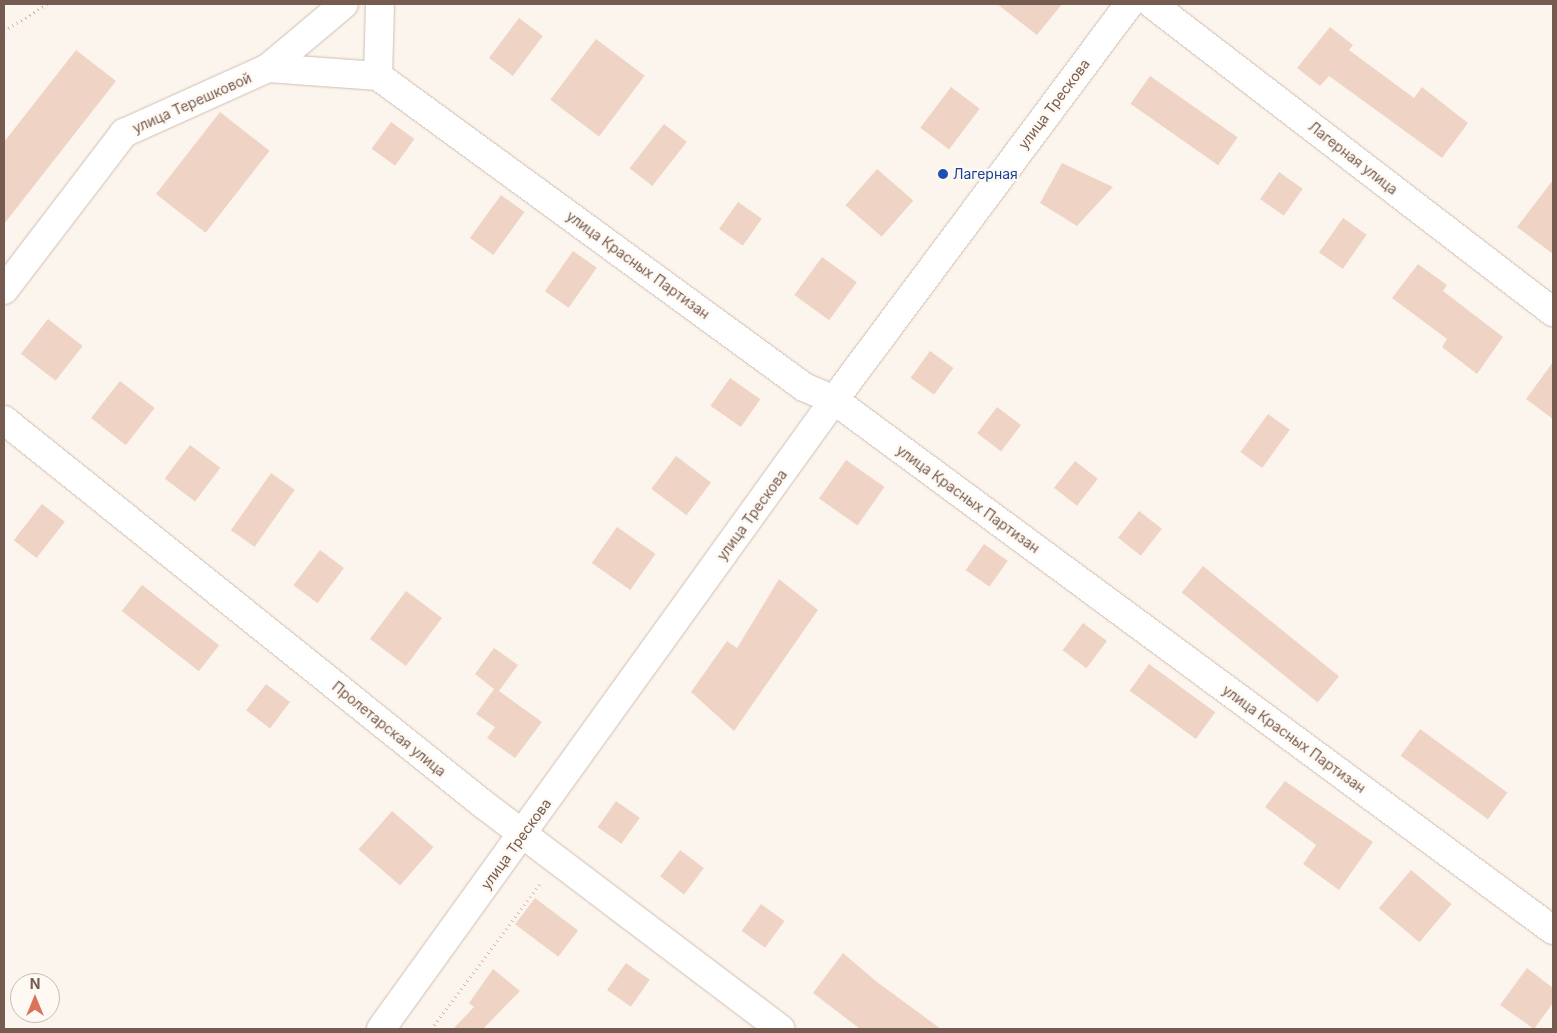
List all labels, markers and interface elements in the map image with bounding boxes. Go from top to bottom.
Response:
street label: улица Трескова [1015,56,1093,152]
street label: улица Терешковой [130,69,254,137]
street label: Лагерная улица [1305,118,1401,198]
place label: Лагерная [953,166,1018,182]
marker: Лагерная [937,168,949,180]
street label: улица Красных Партизан [563,207,713,323]
street label: улица Красных Партизан [893,441,1043,557]
street label: улица Трескова [713,466,791,564]
street label: Пролетарская улица [329,678,449,780]
street label: улица Красных Партизан [1219,681,1369,797]
street label: улица Трескова [477,795,555,893]
north arrow [10,973,60,1023]
text: N [30,975,40,992]

